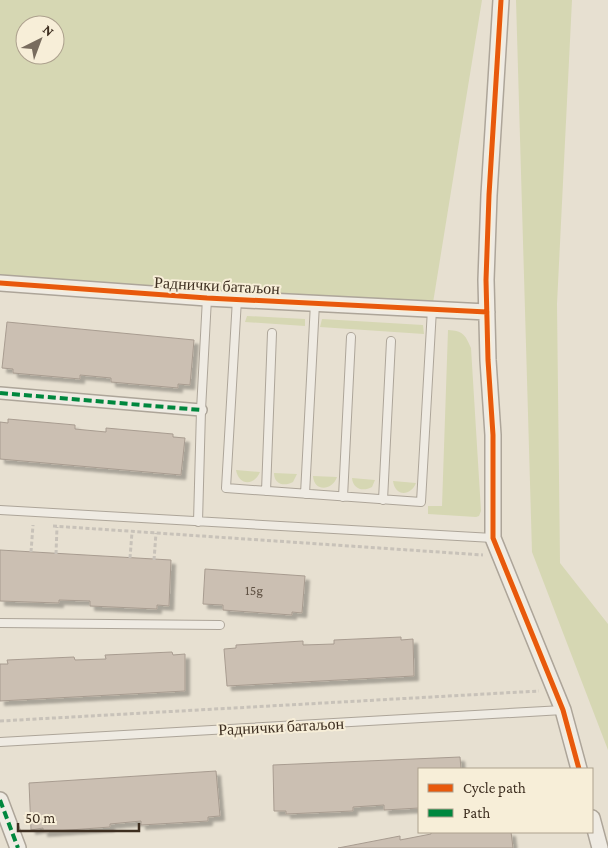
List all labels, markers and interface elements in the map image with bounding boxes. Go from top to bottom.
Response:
north arrow [15,15,65,65]
text: N [40,21,58,40]
street label: Раднички батаљон [154,274,281,298]
house number: 15g [245,582,263,598]
street label: Раднички батаљон [218,715,345,739]
legend [418,768,593,833]
text: Cycle path [463,780,526,797]
scale bar [18,800,139,832]
text: Path [463,805,490,821]
text: 50 m [25,810,55,826]

